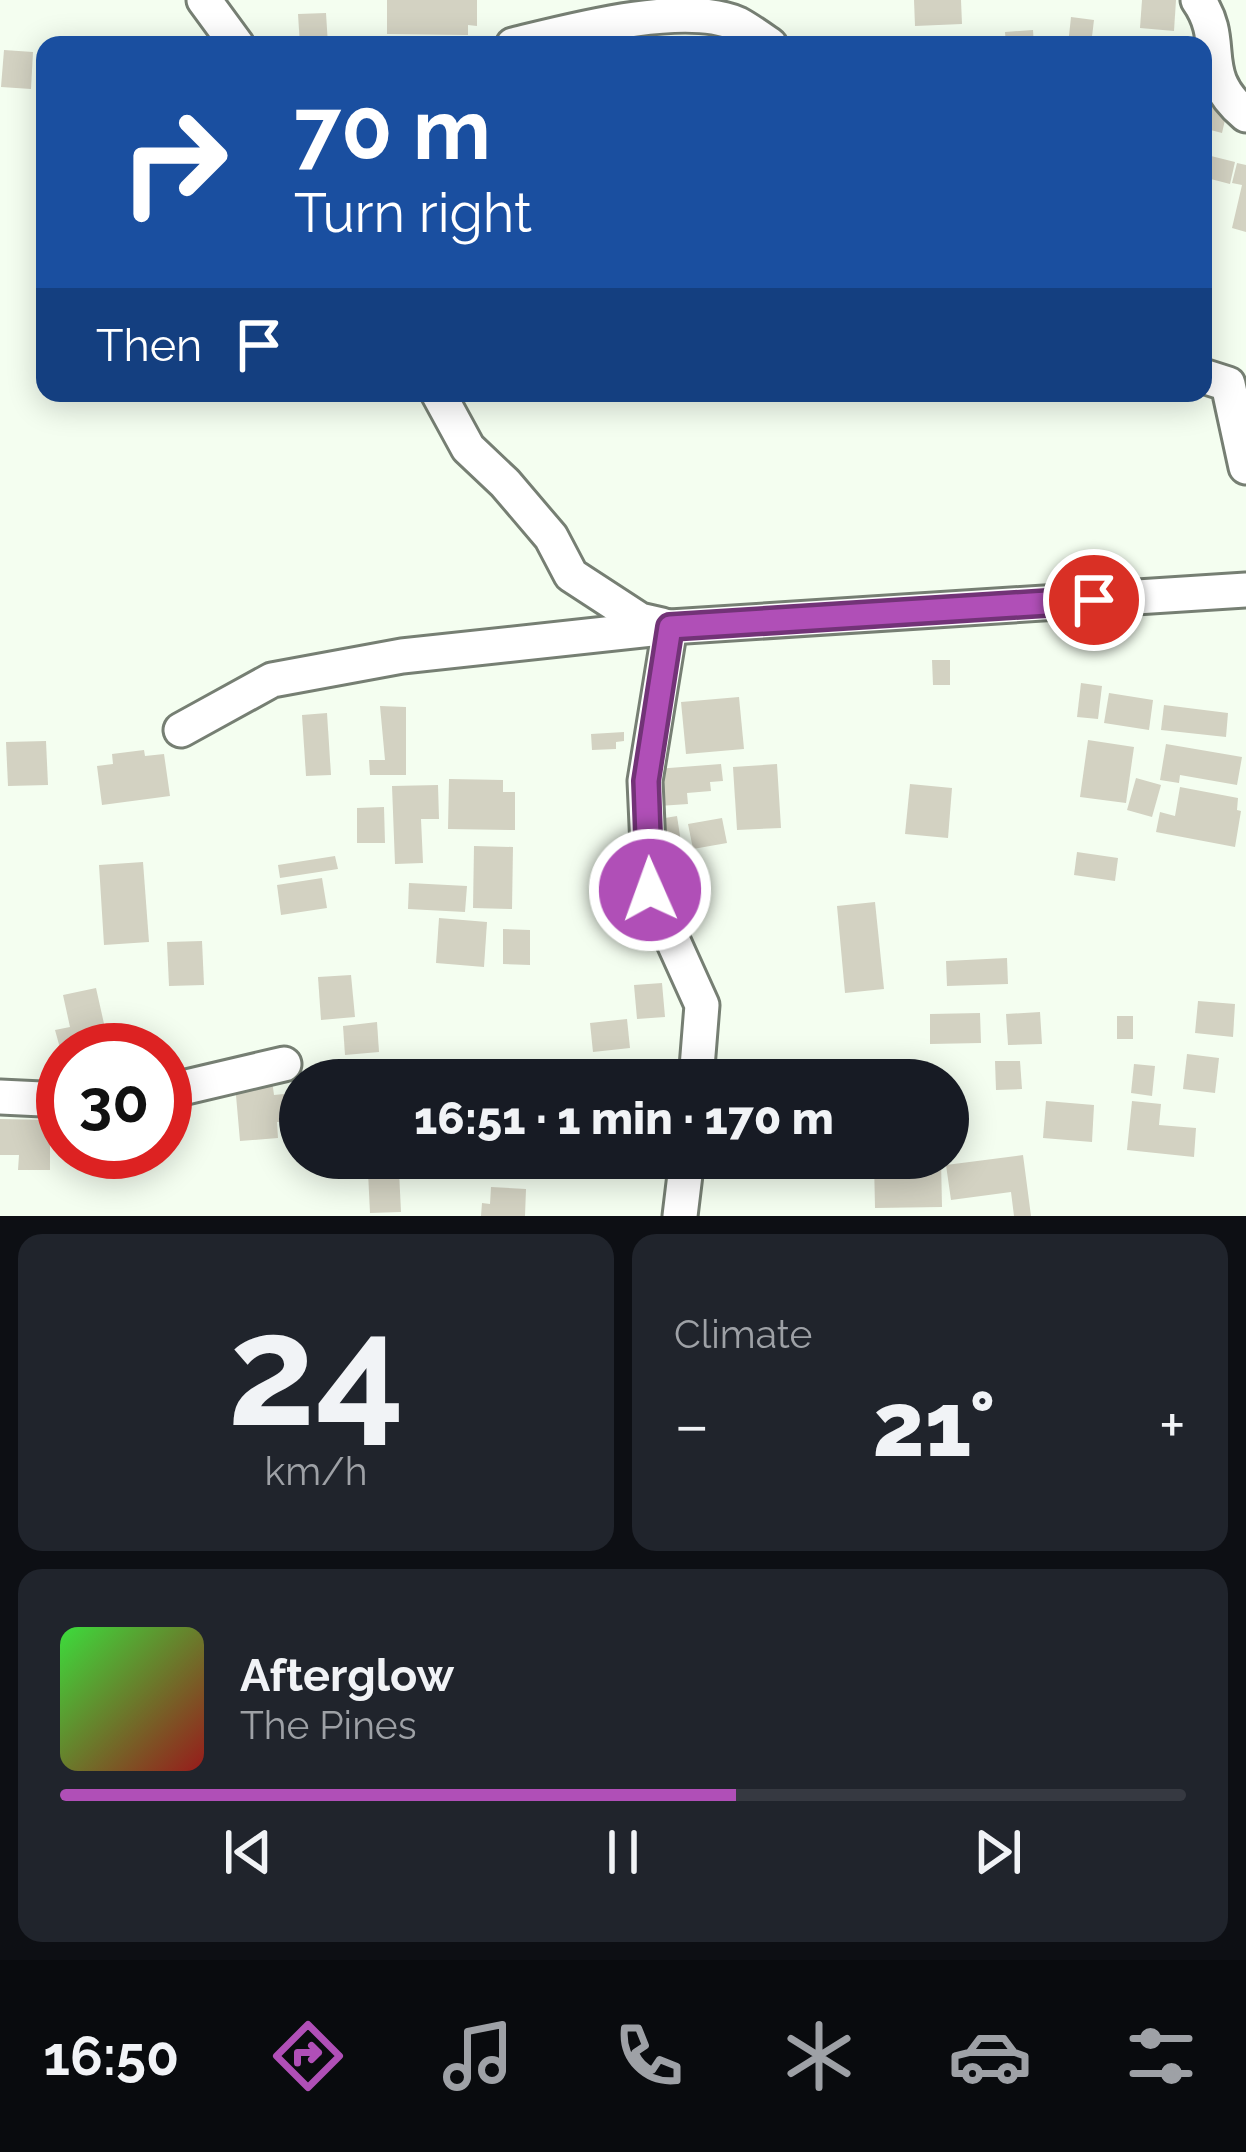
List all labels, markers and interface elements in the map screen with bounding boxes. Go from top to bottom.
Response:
text: 70 m [294,80,491,179]
icon: right [96,84,252,240]
text: Turn right [294,181,532,245]
icon: arrive [226,312,292,378]
text: Then [96,319,202,372]
pin [1043,549,1145,651]
icon: arrive [1061,567,1127,633]
position arrow [587,827,713,953]
speed limit sign: 30 [36,1023,192,1179]
text: 16:51 · 1 min · 170 m [414,1092,834,1145]
text: 24 [227,1278,405,1462]
text: Climate [674,1311,812,1357]
text: 21° [873,1371,996,1477]
text: − [674,1386,710,1463]
text: + [1159,1386,1186,1463]
text: km/h [265,1448,367,1494]
text: Afterglow [240,1649,454,1702]
text: The Pines [240,1702,417,1748]
icon: previous [215,1819,281,1885]
icon: pause [590,1819,656,1885]
icon: next [965,1819,1031,1885]
icon: directions [266,2014,350,2098]
icon: music [436,2014,520,2098]
icon: phone [607,2014,691,2098]
icon: climate [777,2014,861,2098]
icon: car [948,2014,1032,2098]
icon: filters [1119,2014,1203,2098]
text: 16:50 [43,2024,179,2088]

